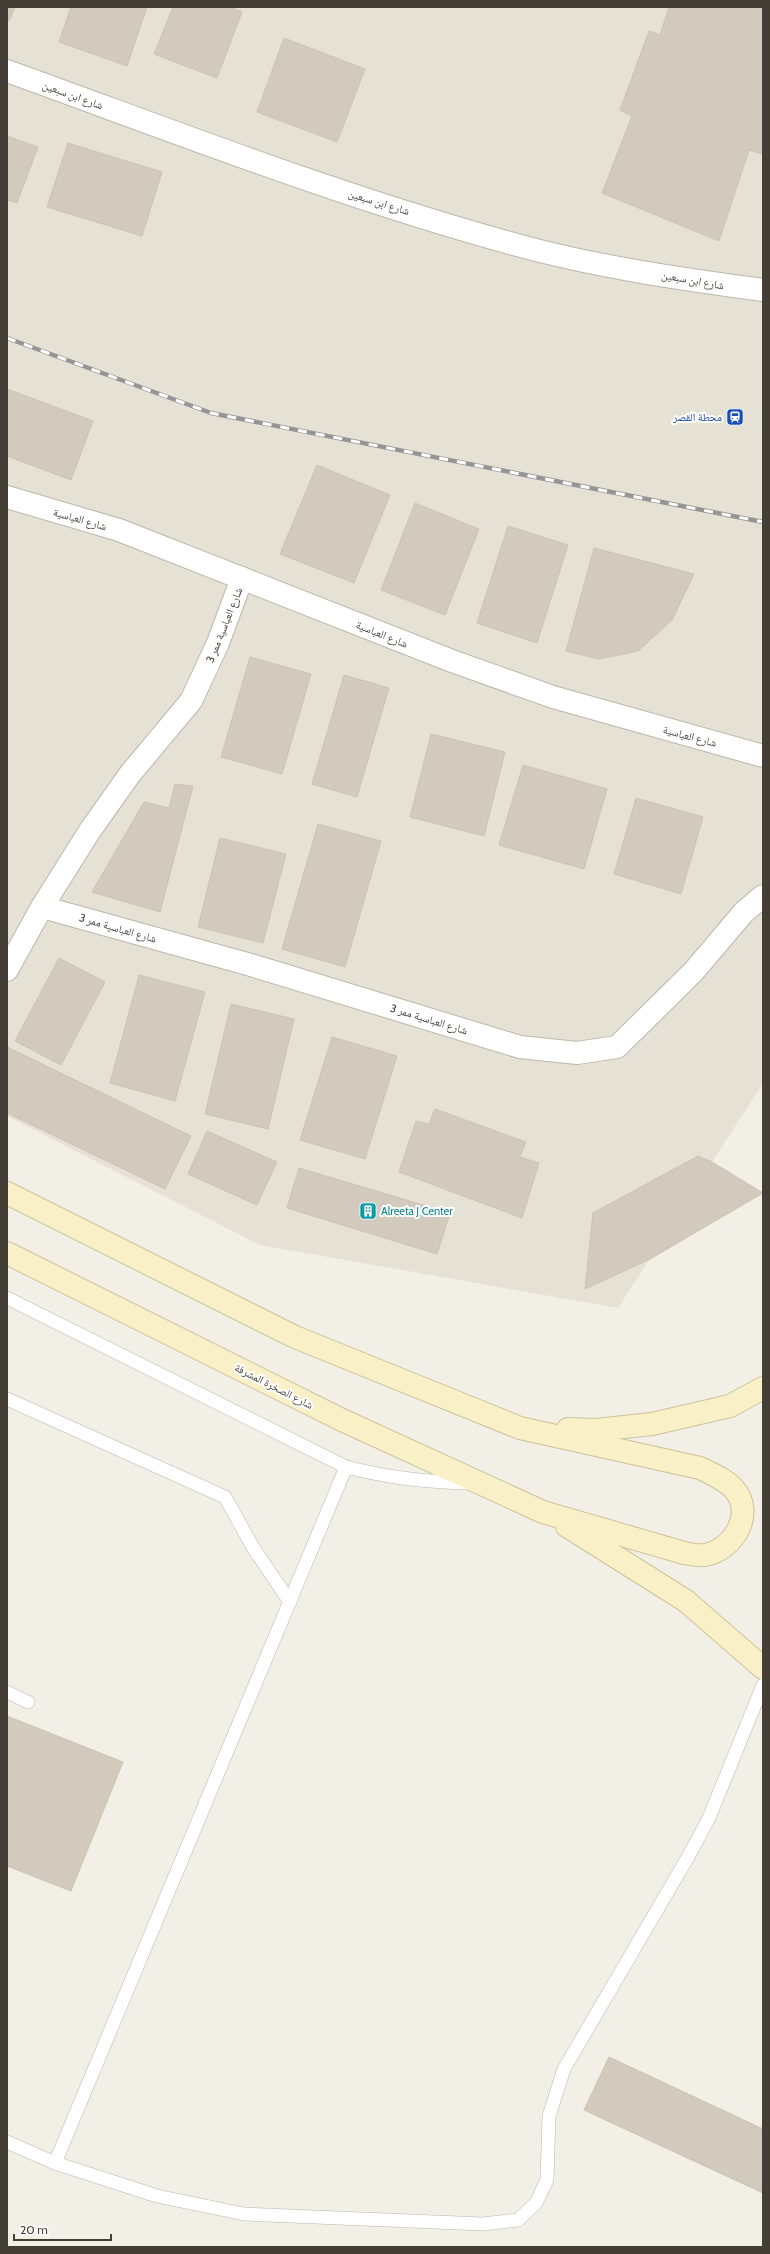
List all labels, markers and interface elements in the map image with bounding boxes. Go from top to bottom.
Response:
street label: شارع ابن سبعين [41,78,105,112]
street label: شارع ابن سبعين [347,186,411,218]
street label: شارع ابن سبعين [661,268,725,292]
station icon: محطة القصر [725,407,745,427]
place label: محطة القصر [672,410,722,424]
street label: شارع العباسية [52,505,108,533]
street label: شارع العباسية ممر 3 [203,585,245,665]
street label: شارع العباسية [354,617,410,651]
street label: شارع العباسية [662,722,718,750]
street label: شارع العباسية ممر 3 [78,910,158,946]
street label: شارع العباسية ممر 3 [389,1001,469,1037]
building icon: Alreeta J Center [358,1201,378,1221]
place label: Alreeta J Center [381,1204,453,1218]
street label: شارع الصخرة المشرفة [232,1360,316,1412]
scale bar [14,2216,111,2242]
text: 20 m [20,2222,48,2237]

